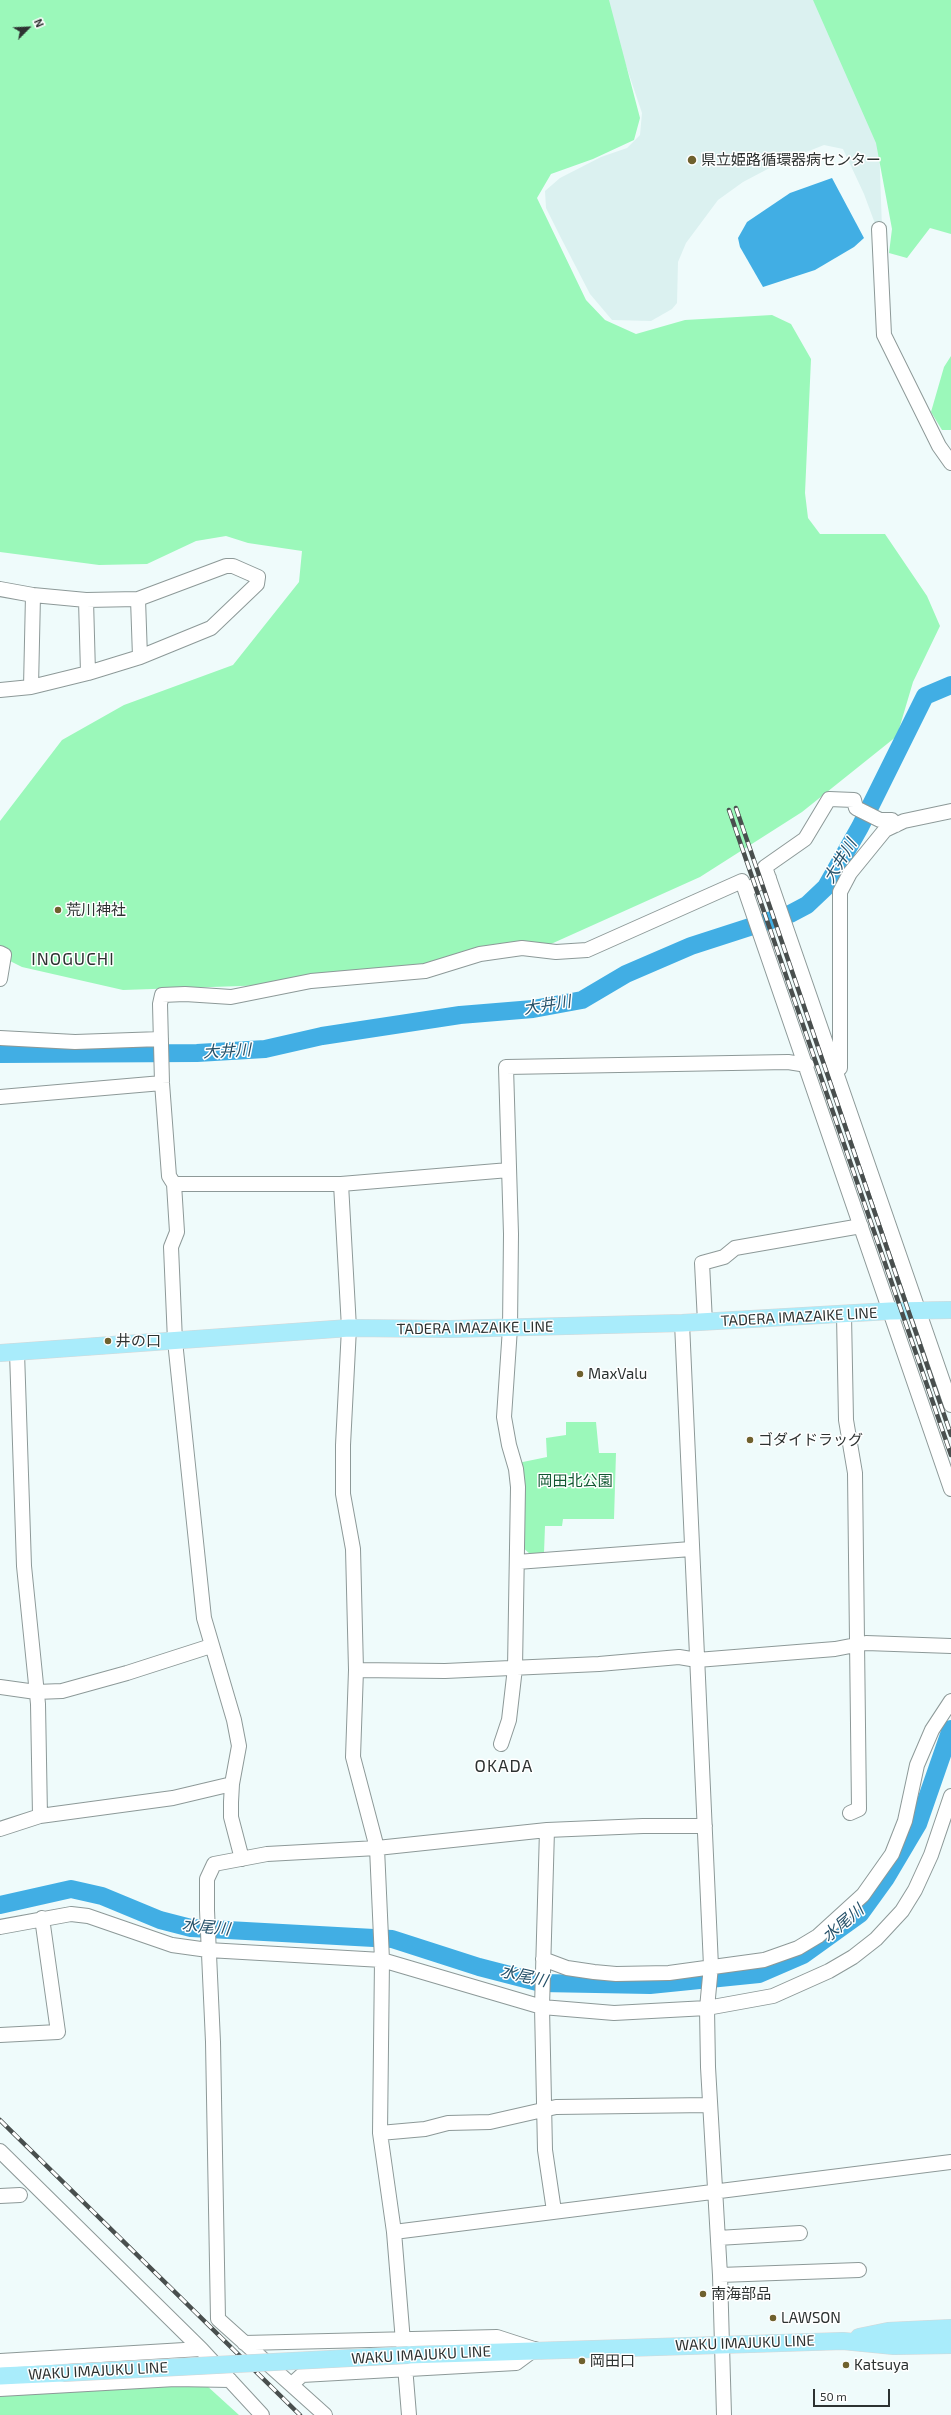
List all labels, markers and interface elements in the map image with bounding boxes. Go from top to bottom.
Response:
north arrow [8,8,48,48]
text: N [32,17,47,29]
place label: 県立姫路循環器病センター [701,151,881,169]
marker: 県立姫路循環器病センター [686,154,698,166]
water label: 大井川 [819,835,861,887]
place label: 荒川神社 [66,901,126,919]
marker: 荒川神社 [53,905,63,915]
district label: INOGUCHI [31,949,115,969]
water label: 大井川 [522,992,572,1018]
water label: 大井川 [203,1040,251,1062]
street label: TADERA IMAZAIKE LINE [720,1304,878,1330]
street label: TADERA IMAZAIKE LINE [396,1318,554,1338]
place label: 井の口 [116,1332,161,1350]
marker: 井の口 [103,1336,113,1346]
place label: MaxValu [588,1365,647,1383]
marker: MaxValu [575,1369,585,1379]
place label: ゴダイドラッグ [758,1431,863,1449]
marker: ゴダイドラッグ [745,1435,755,1445]
park label: 岡田北公園 [538,1472,612,1490]
district label: OKADA [475,1756,533,1776]
water label: 水尾川 [818,1900,868,1946]
water label: 水尾川 [181,1915,231,1939]
water label: 水尾川 [498,1961,550,1991]
place label: 南海部品 [711,2285,771,2303]
marker: 南海部品 [698,2289,708,2299]
place label: LAWSON [781,2309,841,2327]
marker: LAWSON [768,2313,778,2323]
street label: WAKU IMAJUKU LINE [675,2332,815,2354]
street label: WAKU IMAJUKU LINE [351,2342,491,2368]
place label: 岡田口 [590,2352,635,2370]
marker: 岡田口 [577,2356,587,2366]
place label: Katsuya [854,2356,909,2374]
street label: WAKU IMAJUKU LINE [28,2358,168,2384]
marker: Katsuya [841,2360,851,2370]
scale bar [815,2381,892,2407]
text: 50 m [820,2389,847,2403]

